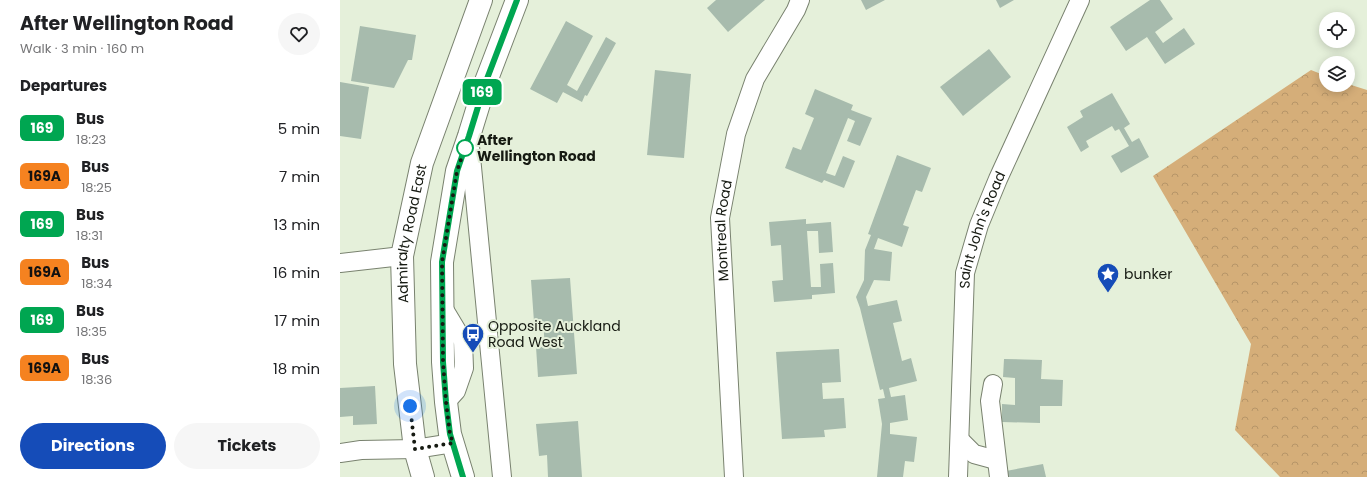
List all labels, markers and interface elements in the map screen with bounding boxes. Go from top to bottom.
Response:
text: After Wellington Road [20,10,234,37]
map controls [1319,12,1355,92]
button: locate [1319,12,1355,48]
button: heart [278,13,320,55]
text: Walk · 3 min · 160 m [20,39,144,58]
button: layers [1319,56,1355,92]
text: Departures [20,75,107,96]
line badge: 169 [459,79,505,105]
text: 169 [471,82,493,102]
text: Bus [76,108,104,129]
text: 169 [31,118,53,138]
text: 5 min [278,118,320,139]
text: 18:23 [76,130,106,149]
place label: After Wellington Road [477,130,596,166]
marker: After Wellington Road [456,139,474,157]
text: Bus [81,156,110,177]
street label: Admiralty Road East [392,162,431,303]
text: 169A [28,166,61,186]
text: 7 min [279,166,320,187]
street label: Saint John's Road [954,168,1010,289]
text: 18:25 [81,178,112,197]
street label: Montreal Road [710,178,737,282]
text: Bus [76,204,104,225]
text: 169 [31,214,53,234]
text: 13 min [274,214,320,235]
text: 18:31 [76,226,103,245]
text: Bus [81,252,110,273]
place icon: bunker [1095,261,1121,294]
text: 169A [28,262,61,282]
text: 16 min [273,262,320,283]
place label: bunker [1124,264,1173,284]
text: 18:34 [81,274,112,293]
text: Bus [76,300,104,321]
text: 169 [31,310,53,330]
text: 17 min [274,310,320,331]
place label: Opposite Auckland Road West [488,316,621,352]
bus stop icon: Opposite Auckland Road West [460,321,486,354]
text: 18:35 [76,322,107,341]
text: Bus [81,348,110,369]
text: 169A [28,358,61,378]
text: 18 min [273,358,320,379]
text: 18:36 [81,370,112,389]
your location [400,396,420,416]
button: Directions [20,423,166,469]
button: Tickets [174,423,320,469]

